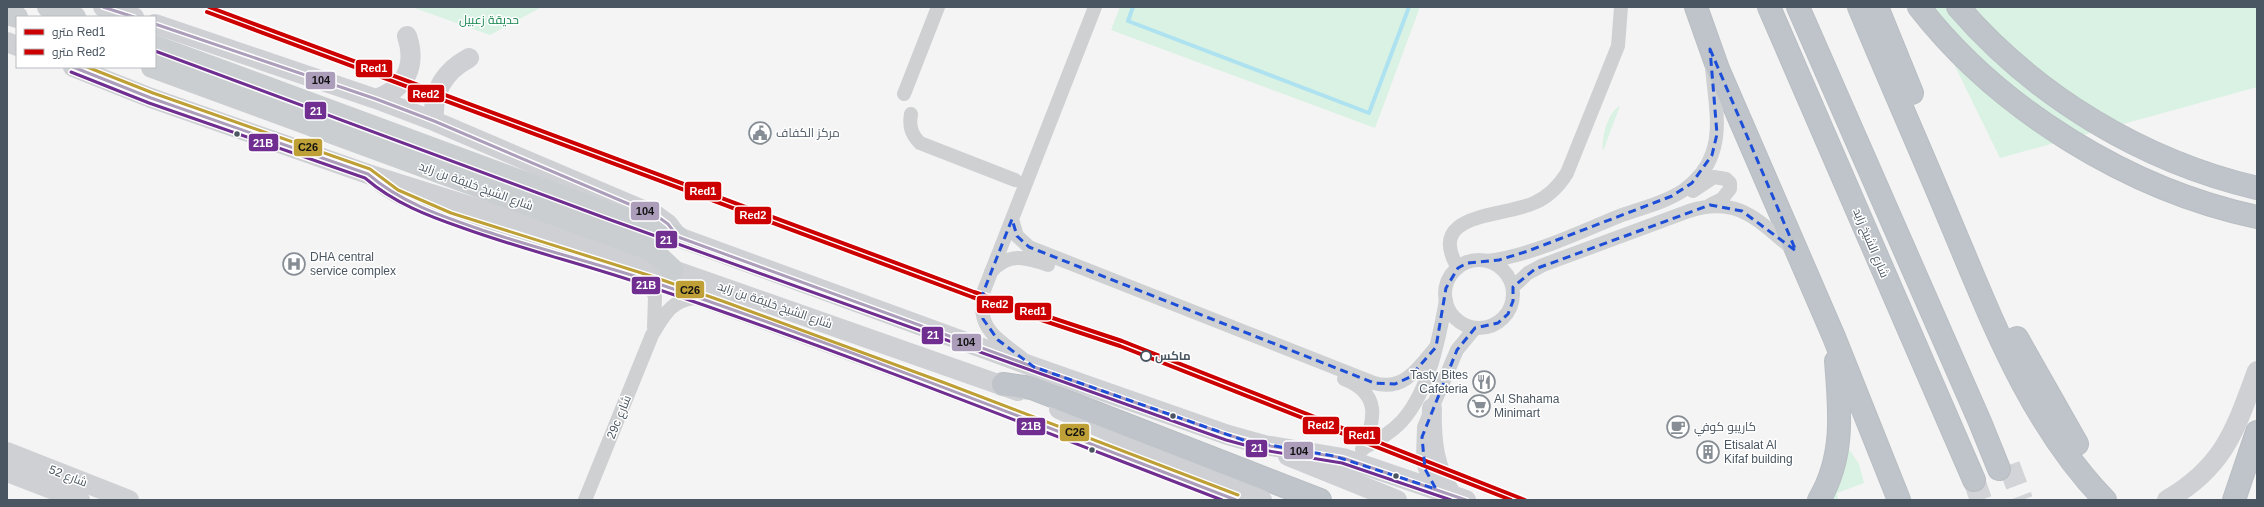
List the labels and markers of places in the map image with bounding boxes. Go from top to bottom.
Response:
public building icon: مركز الكفاف [747,120,773,146]
place label: مركز الكفاف [776,126,840,140]
unlabelled marker [232,129,242,139]
place label: DHA central service complex [310,250,396,278]
hospital icon: DHA central service complex [281,251,307,277]
place label: ماكس [1155,349,1191,364]
marker: ماكس [1140,350,1152,362]
place label: Tasty Bites Cafeteria [1410,368,1468,396]
restaurant icon: Tasty Bites Cafeteria [1471,369,1497,395]
place label: Al Shahama Minimart [1494,392,1560,420]
supermarket icon: Al Shahama Minimart [1466,393,1492,419]
unlabelled marker [1168,411,1178,421]
cafe icon: كاريبو كوفي [1665,414,1691,440]
place label: كاريبو كوفي [1694,420,1756,437]
place label: Etisalat Al Kifaf building [1724,438,1793,466]
building icon: Etisalat Al Kifaf building [1695,439,1721,465]
unlabelled marker [1087,445,1097,455]
unlabelled marker [1391,471,1401,481]

